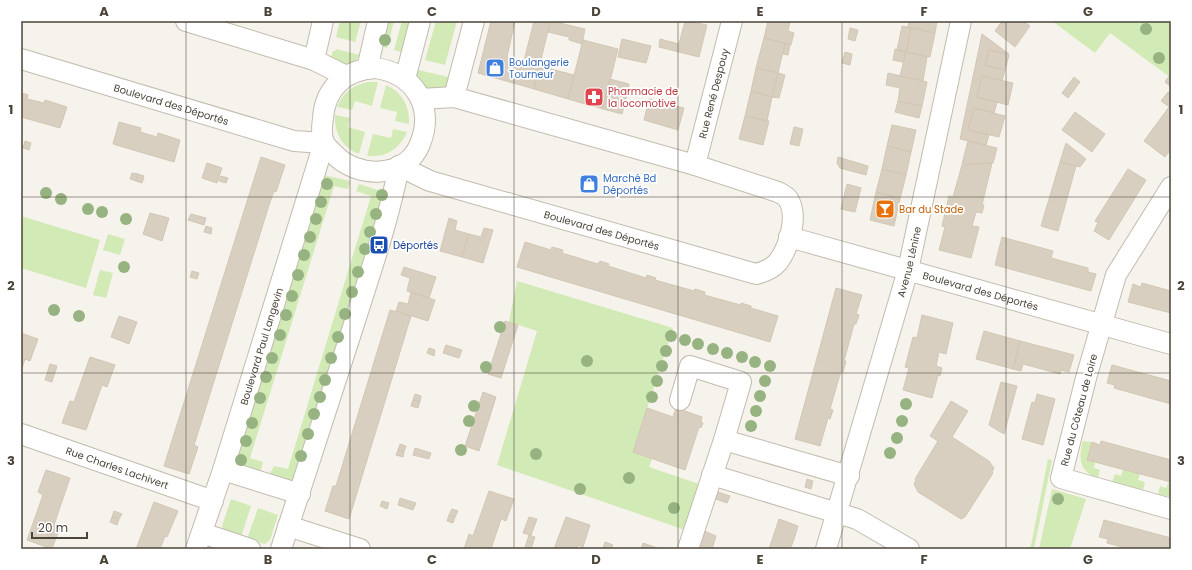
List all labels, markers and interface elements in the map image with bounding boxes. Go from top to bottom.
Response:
text: A [99,2,109,21]
text: B [264,2,273,21]
text: C [427,2,437,21]
text: D [591,2,601,21]
text: E [756,2,764,21]
text: F [920,2,928,21]
text: G [1083,2,1093,21]
street label: Rue René Despouy [695,46,732,140]
place label: Boulangerie Tourneur [509,55,569,82]
shop icon: Boulangerie Tourneur [484,57,506,79]
street label: Boulevard des Déportés [112,80,231,129]
place label: Pharmacie de la locomotive [608,84,678,111]
pharmacy icon: Pharmacie de la locomotive [583,86,605,108]
text: 1 [9,100,13,119]
text: 1 [1179,100,1183,119]
place label: Marché Bd Déportés [603,171,656,198]
shop icon: Marché Bd Déportés [578,173,600,195]
bar icon: Bar du Stade [874,198,896,220]
place label: Bar du Stade [899,202,963,217]
street label: Boulevard des Déportés [542,206,661,254]
street label: Avenue Lénine [893,225,925,299]
bus stop icon: Déportés [368,234,390,256]
place label: Déportés [393,238,438,253]
street label: Boulevard des Déportés [921,267,1040,314]
text: 2 [7,276,15,295]
text: 2 [1177,276,1185,295]
street label: Boulevard Paul Langevin [236,286,286,407]
street label: Rue du Côteau de Loire [1057,352,1101,468]
street label: Rue Charles Lachivert [64,443,171,493]
text: 3 [7,451,15,470]
text: 3 [1177,451,1185,470]
scale bar [32,514,87,540]
text: 20 m [38,519,68,536]
text: A [99,550,109,569]
text: B [264,550,273,569]
text: C [427,550,437,569]
text: D [591,550,601,569]
text: E [756,550,764,569]
text: F [920,550,928,569]
text: G [1083,550,1093,569]

